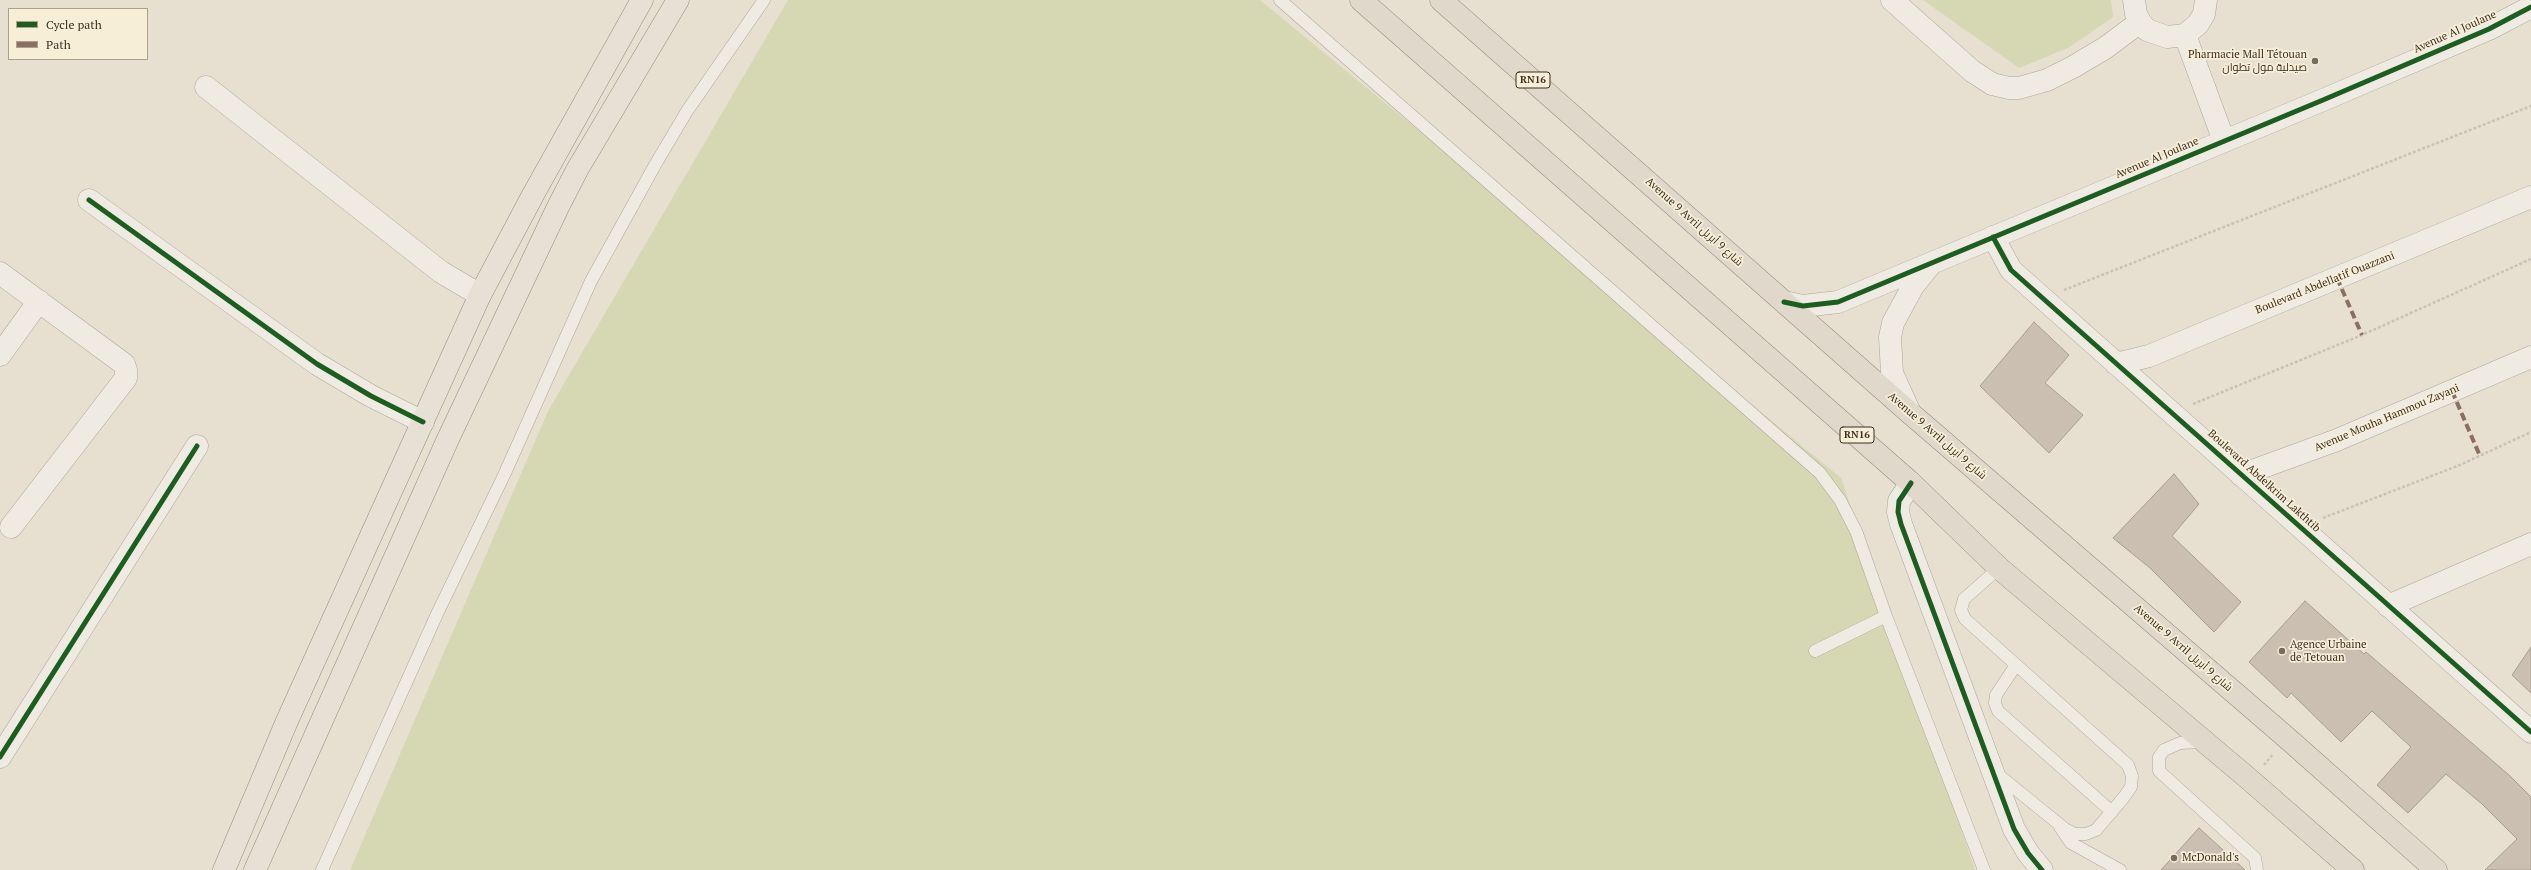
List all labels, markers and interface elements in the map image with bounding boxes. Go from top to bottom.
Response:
legend [8,8,148,60]
street label: Avenue Al Joulane [2412,8,2498,56]
text: Cycle path [46,17,102,32]
text: Path [46,37,71,52]
place label: Pharmacie Mall Tétouan صيدلية مول تطوان [2188,48,2307,74]
marker: Pharmacie Mall Tétouan صيدلية مول تطوان [2310,56,2320,66]
road number: RN16 [1516,72,1550,88]
street label: Avenue Al Joulane [2113,134,2201,182]
street label: Avenue 9 Avril شارع 9 أبريل [1643,175,1745,269]
street label: Boulevard Abdellatif Ouazzani [2253,249,2397,317]
street label: Avenue Mouha Hammou Zayani [2313,381,2461,455]
street label: Avenue 9 Avril شارع 9 أبريل [1885,390,1989,482]
road number: RN16 [1840,427,1874,443]
street label: Boulevard Abdelkrim Lakthtib [2205,427,2323,535]
street label: Avenue 9 Avril شارع 9 أبريل [2131,602,2235,694]
place label: Agence Urbaine de Tetouan [2290,638,2367,664]
marker: Agence Urbaine de Tetouan [2277,646,2287,656]
place label: McDonald's [2182,851,2239,865]
marker: McDonald's [2169,853,2179,863]

